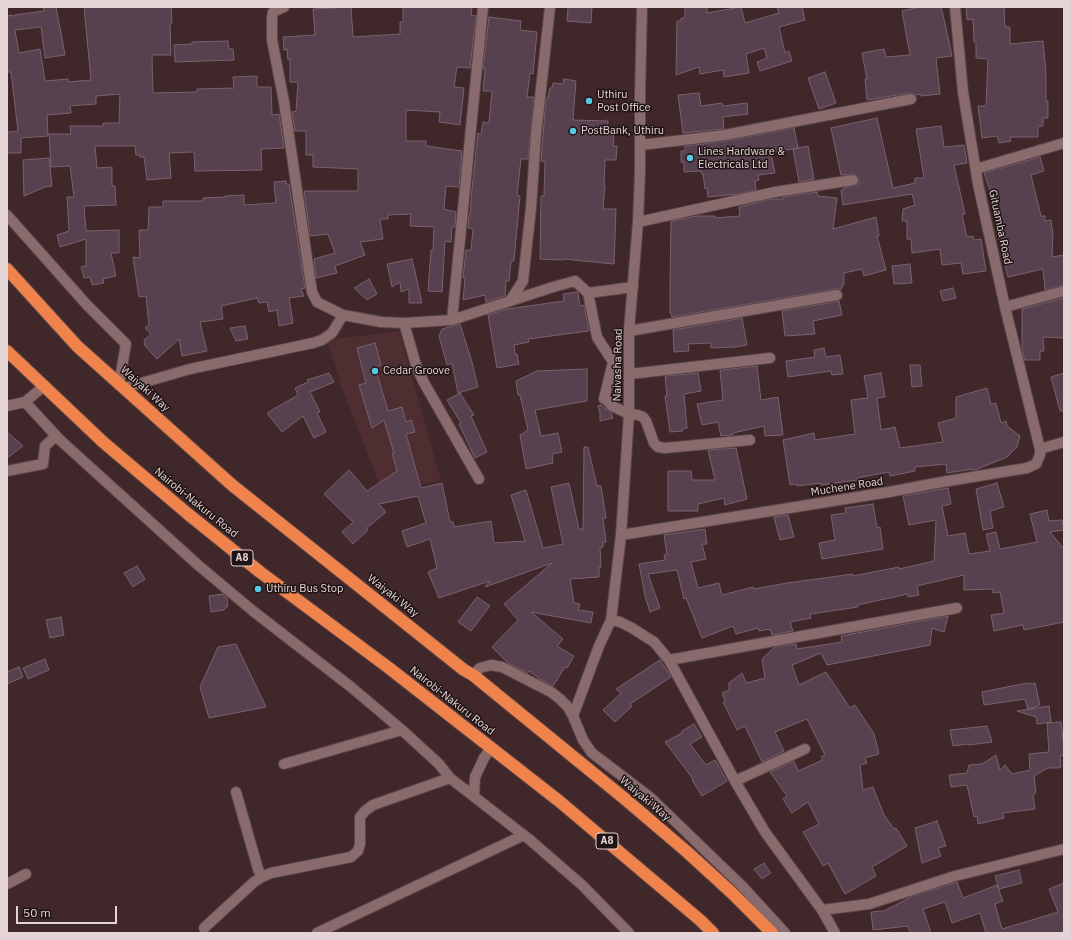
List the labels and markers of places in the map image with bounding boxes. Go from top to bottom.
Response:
place label: Uthiru Post Office [597,88,650,114]
marker: Uthiru Post Office [584,96,594,106]
place label: PostBank, Uthiru [581,124,664,138]
marker: PostBank, Uthiru [568,126,578,136]
place label: Lines Hardware & Electricals Ltd [698,145,785,171]
marker: Lines Hardware & Electricals Ltd [685,153,695,163]
place label: Cedar Groove [383,364,450,378]
marker: Cedar Groove [370,366,380,376]
place label: Uthiru Bus Stop [266,582,343,596]
marker: Uthiru Bus Stop [253,584,263,594]

